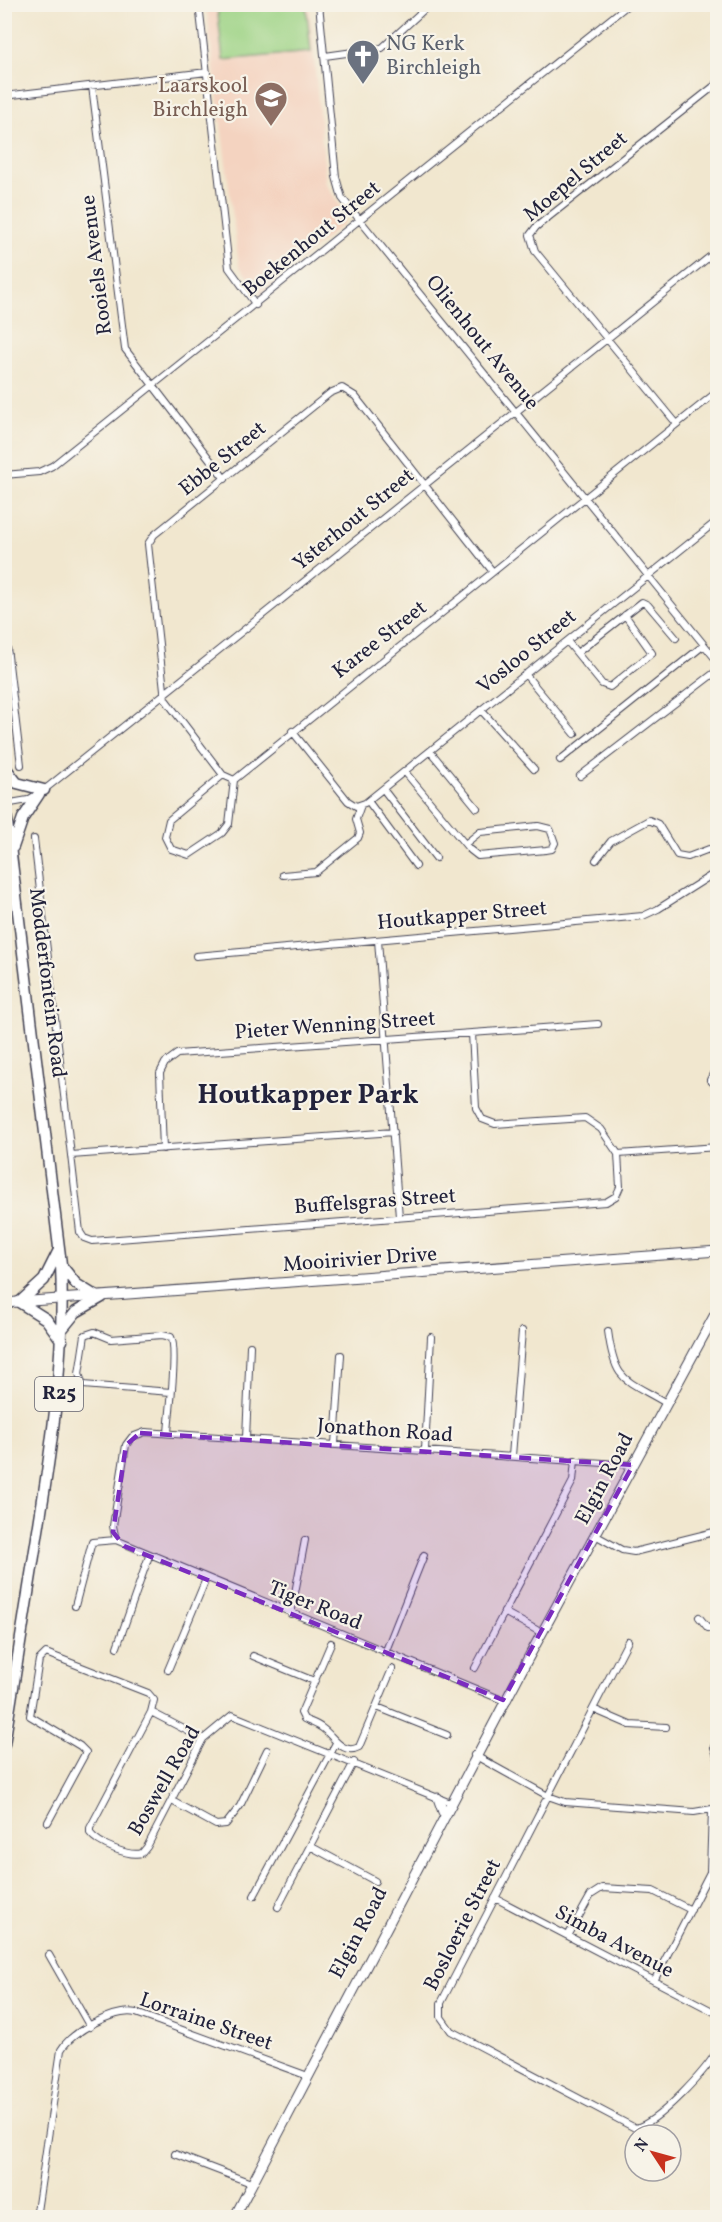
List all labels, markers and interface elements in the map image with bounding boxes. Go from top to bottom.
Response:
place label: NG Kerk Birchleigh [386,30,481,83]
church icon: NG Kerk Birchleigh [345,38,381,85]
place label: Laarskool Birchleigh [153,72,248,125]
school or university icon: Laarskool Birchleigh [253,80,289,127]
street label: Moepel Street [518,125,634,229]
street label: Boekenhout Street [237,174,387,304]
street label: Rooiels Avenue [74,193,120,337]
street label: Olienhout Avenue [418,269,546,417]
street label: Ebbe Street [173,415,273,503]
street label: Ysterhout Street [287,462,421,578]
street label: Karee Street [327,594,433,686]
street label: Vosloo Street [471,603,583,701]
street label: Modderfontein Road [21,886,73,1080]
street label: Houtkapper Street [376,894,548,938]
street label: Pieter Wenning Street [234,1005,436,1047]
district label: Houtkapper Park [197,1077,419,1115]
street label: Buffelsgras Street [293,1182,457,1222]
street label: Mooirivier Drive [282,1240,438,1280]
road number: R25 [35,1377,83,1411]
street label: Jonathon Road [316,1412,454,1450]
street label: Elgin Road [569,1428,641,1530]
street label: Tiger Road [264,1574,366,1638]
street label: Boswell Road [122,1720,208,1842]
street label: Bosloerie Street [417,1854,509,1996]
street label: Elgin Road [323,1882,395,1984]
street label: Simba Avenue [549,1898,679,1986]
street label: Lorraine Street [136,1986,276,2058]
north arrow [623,2123,683,2183]
text: N [630,2134,655,2157]

